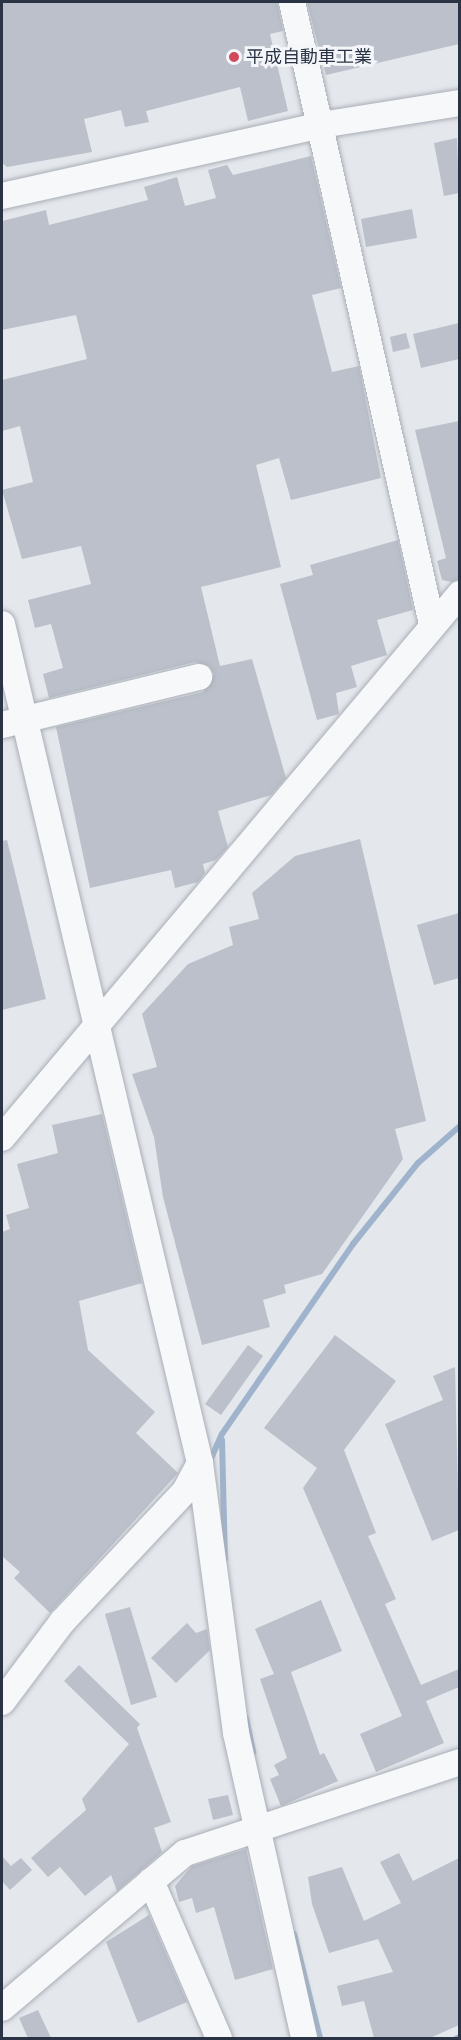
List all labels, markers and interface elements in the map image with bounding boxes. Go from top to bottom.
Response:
place label: 平成自動車工業 [246,46,372,68]
marker: 平成自動車工業 [227,50,241,64]

